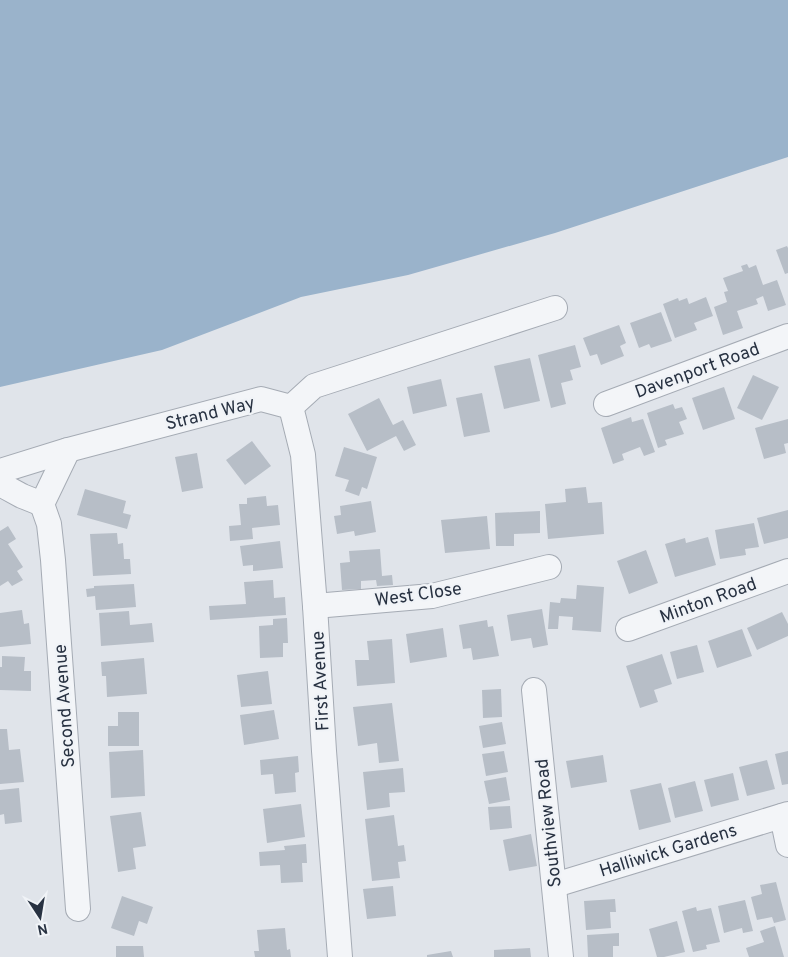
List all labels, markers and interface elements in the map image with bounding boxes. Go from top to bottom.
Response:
street label: Davenport Road [632,338,763,405]
street label: Strand Way [163,392,257,437]
street label: Minton Road [657,573,760,630]
street label: West Close [373,578,463,613]
street label: First Avenue [307,630,336,732]
street label: Second Avenue [50,643,81,768]
street label: Southview Road [531,757,568,888]
street label: Halliwick Gardens [597,820,740,883]
north arrow [15,892,65,942]
text: N [36,919,49,938]

